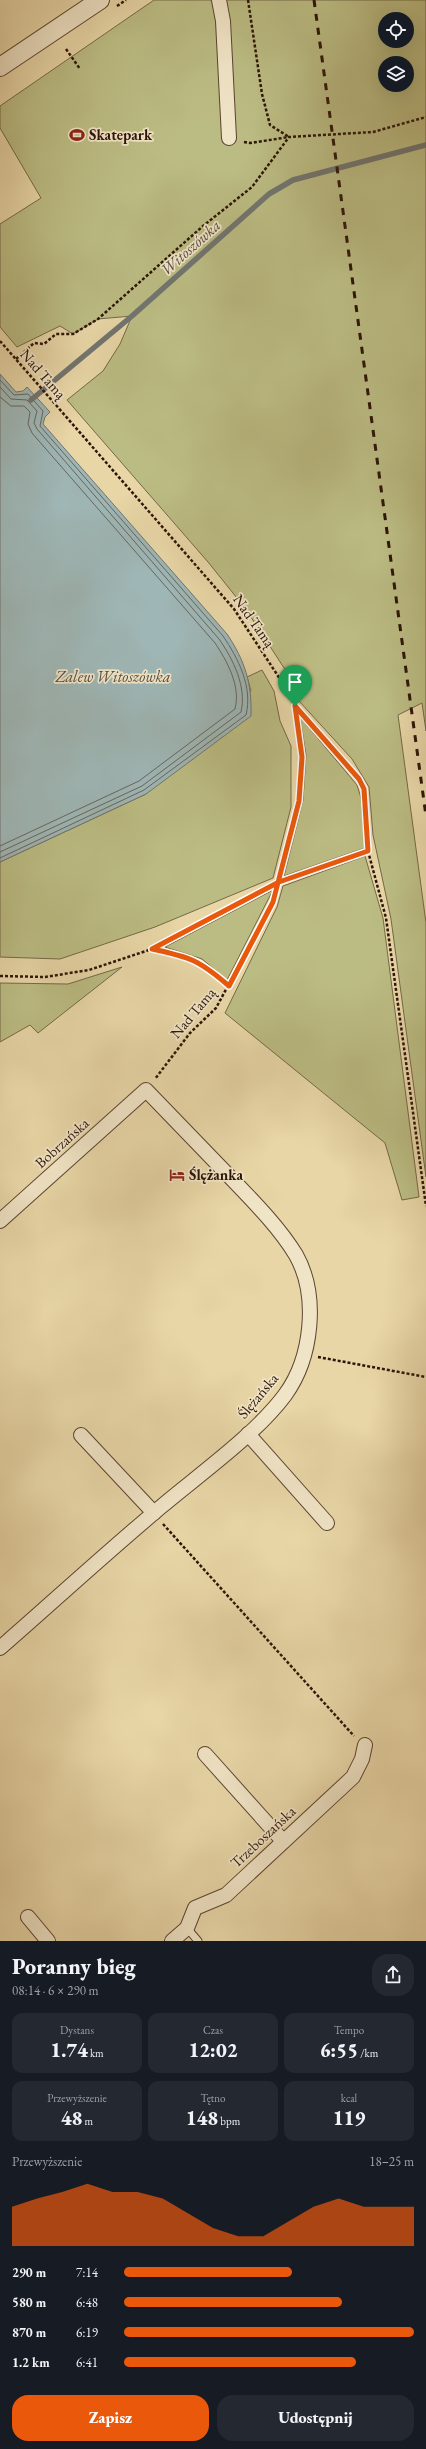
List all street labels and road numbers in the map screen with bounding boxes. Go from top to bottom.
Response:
street label: Nad Tamą [16,345,71,404]
street label: Nad Tamą [229,590,280,652]
street label: Nad Tamą [166,983,220,1042]
street label: Bobrzańska [31,1113,93,1172]
street label: Ślężańska [233,1369,282,1422]
street label: Trzeboszańska [226,1802,299,1872]

